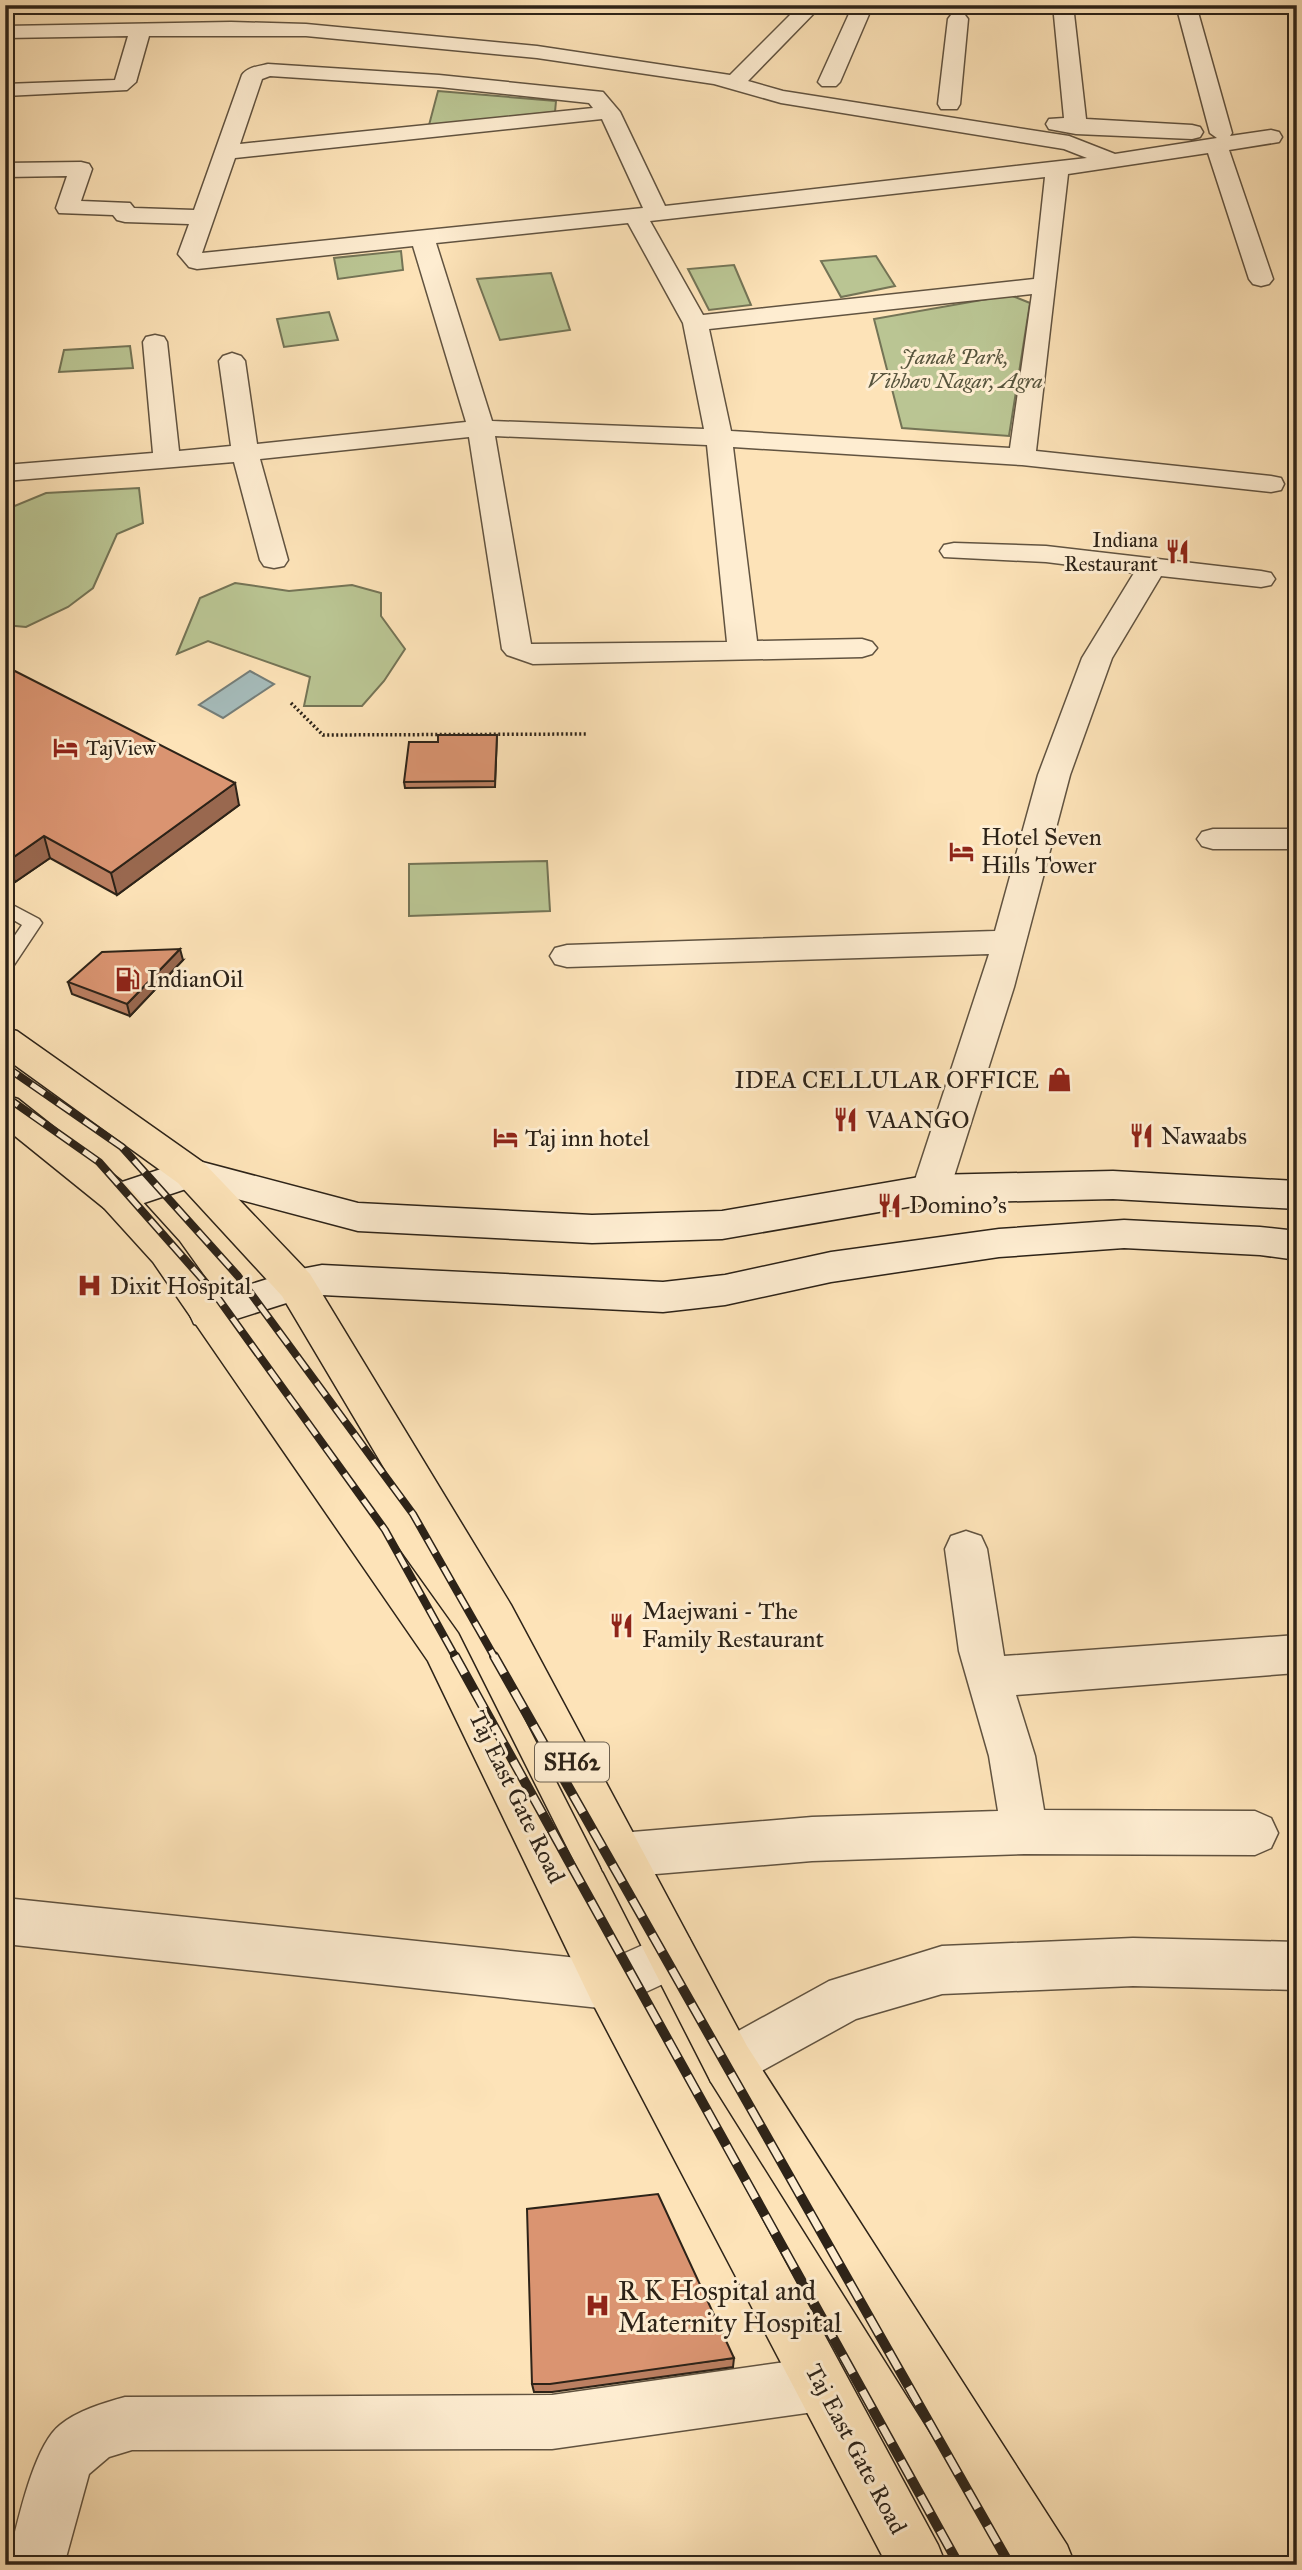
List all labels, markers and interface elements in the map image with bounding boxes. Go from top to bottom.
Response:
park label: Janak Park, Vibhav Nagar, Agra [867,344,1043,394]
place label: Indiana Restaurant [1064,527,1159,577]
restaurant icon: Indiana Restaurant [1164,538,1192,566]
hotel icon: TajView [52,734,80,762]
place label: TajView [86,735,156,761]
place label: Hotel Seven Hills Tower [981,822,1102,880]
hotel icon: Hotel Seven Hills Tower [947,837,975,865]
place label: IndianOil [147,964,244,994]
fuel station icon: IndianOil [113,965,141,993]
place label: IDEA CELLULAR OFFICE [735,1065,1039,1095]
shop icon: IDEA CELLULAR OFFICE [1045,1066,1073,1094]
place label: VAANGO [865,1105,969,1135]
restaurant icon: VAANGO [832,1106,860,1134]
place label: Nawaabs [1161,1121,1247,1151]
restaurant icon: Nawaabs [1127,1122,1155,1150]
place label: Taj inn hotel [525,1123,650,1153]
hotel icon: Taj inn hotel [491,1124,519,1152]
place label: Domino's [909,1190,1007,1220]
restaurant icon: Domino's [875,1191,903,1219]
place label: Dixit Hospital [110,1271,252,1301]
hospital icon: Dixit Hospital [76,1272,104,1300]
place label: Maejwani - The Family Restaurant [642,1596,824,1654]
restaurant icon: Maejwani - The Family Restaurant [608,1611,636,1639]
street label: Taj East Gate Road [462,1706,572,1888]
road number: SH62 [535,1742,609,1782]
place label: R K Hospital and Maternity Hospital [618,2273,842,2340]
hospital icon: R K Hospital and Maternity Hospital [584,2292,612,2320]
street label: Taj East Gate Road [799,2359,913,2539]

